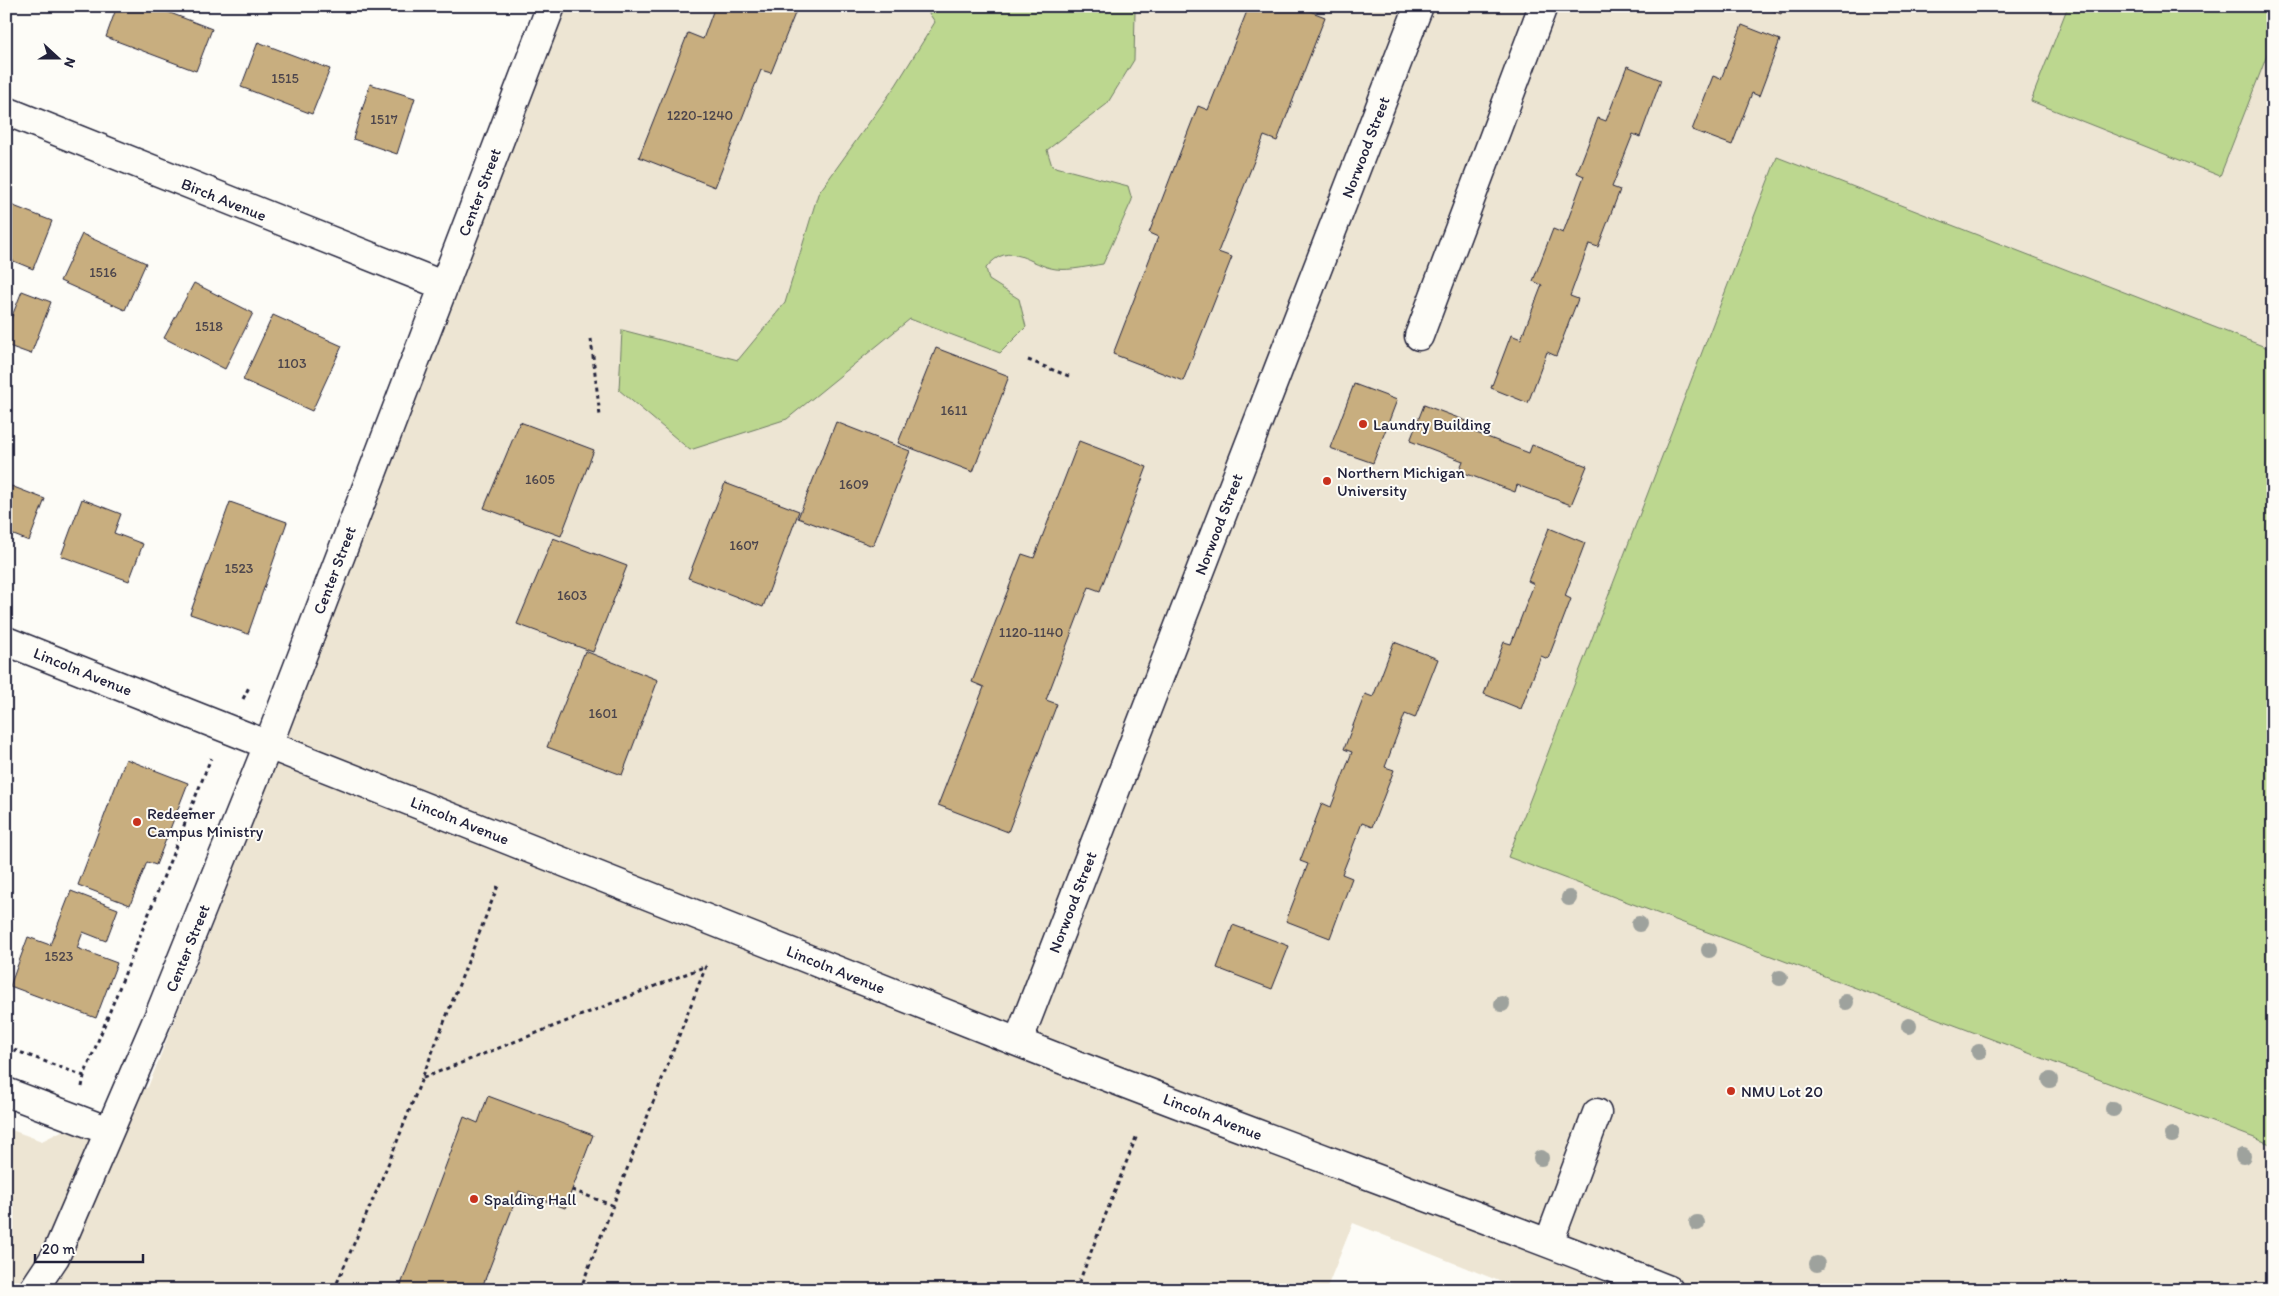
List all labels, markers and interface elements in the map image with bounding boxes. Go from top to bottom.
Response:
north arrow [32,32,82,82]
text: N [60,55,79,70]
house number: 1515 [271,70,299,87]
street label: Norwood Street [1337,94,1394,201]
house number: 1220-1240 [667,107,733,124]
house number: 1517 [370,111,398,128]
street label: Center Street [454,145,505,239]
street label: Birch Avenue [178,174,269,225]
house number: 1516 [89,264,117,281]
house number: 1518 [195,318,223,335]
house number: 1103 [277,355,307,372]
house number: 1611 [941,402,968,419]
place label: Laundry Building [1373,415,1492,434]
marker: Laundry Building [1357,418,1369,430]
place label: Northern Michigan University [1337,463,1465,500]
house number: 1605 [525,471,555,488]
street label: Norwood Street [1190,471,1247,578]
marker: Northern Michigan University [1321,475,1333,487]
house number: 1609 [839,476,869,493]
street label: Center Street [309,523,360,617]
house number: 1607 [729,537,759,554]
house number: 1523 [225,560,254,577]
house number: 1603 [557,587,587,604]
house number: 1120-1140 [999,624,1063,641]
street label: Lincoln Avenue [31,643,135,700]
house number: 1601 [588,705,618,722]
street label: Lincoln Avenue [408,792,512,849]
place label: Redeemer Campus Ministry [147,804,264,841]
marker: Redeemer Campus Ministry [131,816,143,828]
street label: Norwood Street [1044,849,1101,956]
street label: Center Street [161,902,214,995]
street label: Lincoln Avenue [784,941,888,998]
house number: 1523 [45,948,74,965]
place label: NMU Lot 20 [1741,1082,1823,1101]
marker: NMU Lot 20 [1725,1085,1737,1097]
street label: Lincoln Avenue [1161,1089,1265,1144]
place label: Spalding Hall [484,1190,577,1209]
marker: Spalding Hall [468,1193,480,1205]
scale bar [35,1231,142,1263]
text: 20 m [42,1240,76,1258]

